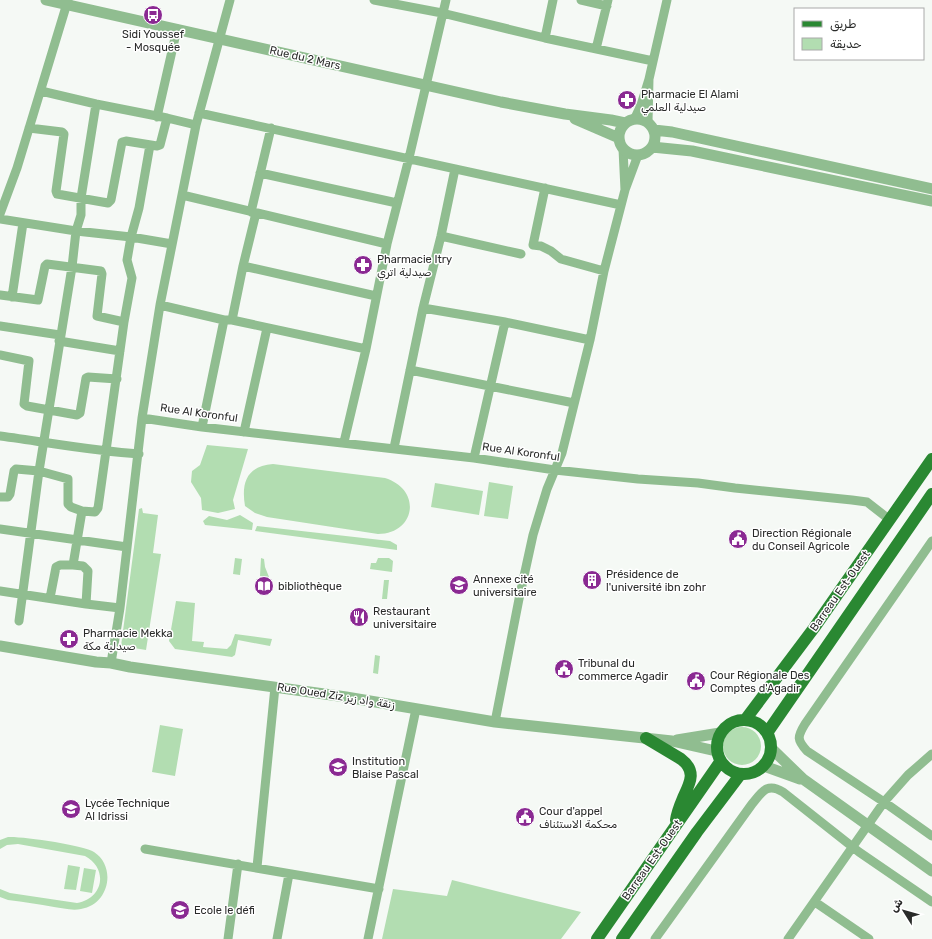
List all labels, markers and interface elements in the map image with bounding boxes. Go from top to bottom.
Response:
bus stop icon: Sidi Youssef - Mosquée [142,4,164,26]
legend [794,8,924,60]
text: طريق [830,17,856,32]
place label: Sidi Youssef - Mosquée [122,28,185,54]
text: حديقة [830,37,862,51]
street label: Rue du 2 Mars [268,44,342,73]
place label: Pharmacie El Alami صيدلية العلمي [641,88,739,116]
pharmacy icon: Pharmacie El Alami صيدلية العلمي [616,89,638,111]
place label: Pharmacie Itry صيدلية اتري [377,253,452,280]
pharmacy icon: Pharmacie Itry صيدلية اتري [352,254,374,276]
street label: Rue Al Koronful [159,401,239,425]
street label: Rue Al Koronful [481,440,561,464]
place label: Direction Régionale du Conseil Agricole [752,527,852,553]
public building icon: Direction Régionale du Conseil Agricole [727,528,749,550]
street label: Barreau Est-Ouest [807,548,873,634]
place label: Présidence de l'université ibn zohr [606,568,707,594]
building icon: Présidence de l'université ibn zohr [581,569,603,591]
place label: Annexe cité universitaire [473,573,537,599]
school or university icon: Annexe cité universitaire [448,574,470,596]
library icon: bibliothèque [253,575,275,597]
place label: bibliothèque [278,580,342,593]
place label: Restaurant universitaire [373,605,437,631]
restaurant icon: Restaurant universitaire [348,606,370,628]
place label: Pharmacie Mekka صيدلية مكة [83,627,173,653]
pharmacy icon: Pharmacie Mekka صيدلية مكة [58,628,80,650]
place label: Tribunal du commerce Agadir [578,657,669,683]
public building icon: Tribunal du commerce Agadir [553,658,575,680]
place label: Cour Régionale Des Comptes d'Agadir [710,669,810,695]
public building icon: Cour Régionale Des Comptes d'Agadir [685,670,707,692]
street label: Rue Oued Ziz زنقة واد زيز [276,680,396,713]
place label: Institution Blaise Pascal [352,755,419,781]
school or university icon: Institution Blaise Pascal [327,756,349,778]
place label: Lycée Technique Al Idrissi [85,797,170,823]
school or university icon: Lycée Technique Al Idrissi [60,798,82,820]
place label: Cour d'appel محكمة الاستئناف [539,805,617,831]
public building icon: Cour d'appel محكمة الاستئناف [514,806,536,828]
street label: Barreau Est-Ouest [619,817,685,903]
north arrow [884,891,924,931]
text: ش [887,896,906,915]
school or university icon: Ecole le défi [169,899,191,921]
place label: Ecole le défi [194,904,255,917]

